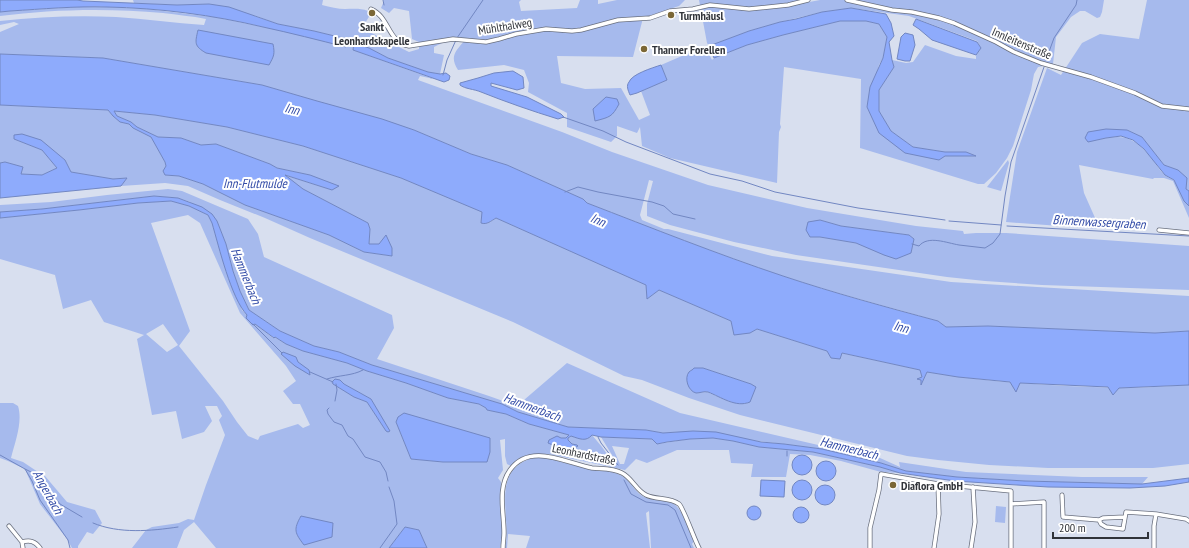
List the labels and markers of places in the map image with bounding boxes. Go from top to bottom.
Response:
marker: Sankt Leonhardskapelle [367,8,377,18]
place label: Turmhäusl [679,8,723,23]
marker: Turmhäusl [666,10,676,20]
place label: Sankt Leonhardskapelle [334,19,410,48]
place label: Thanner Forellen [652,42,725,57]
marker: Thanner Forellen [639,44,649,54]
place label: Diaflora GmbH [901,478,963,493]
marker: Diaflora GmbH [888,480,898,490]

